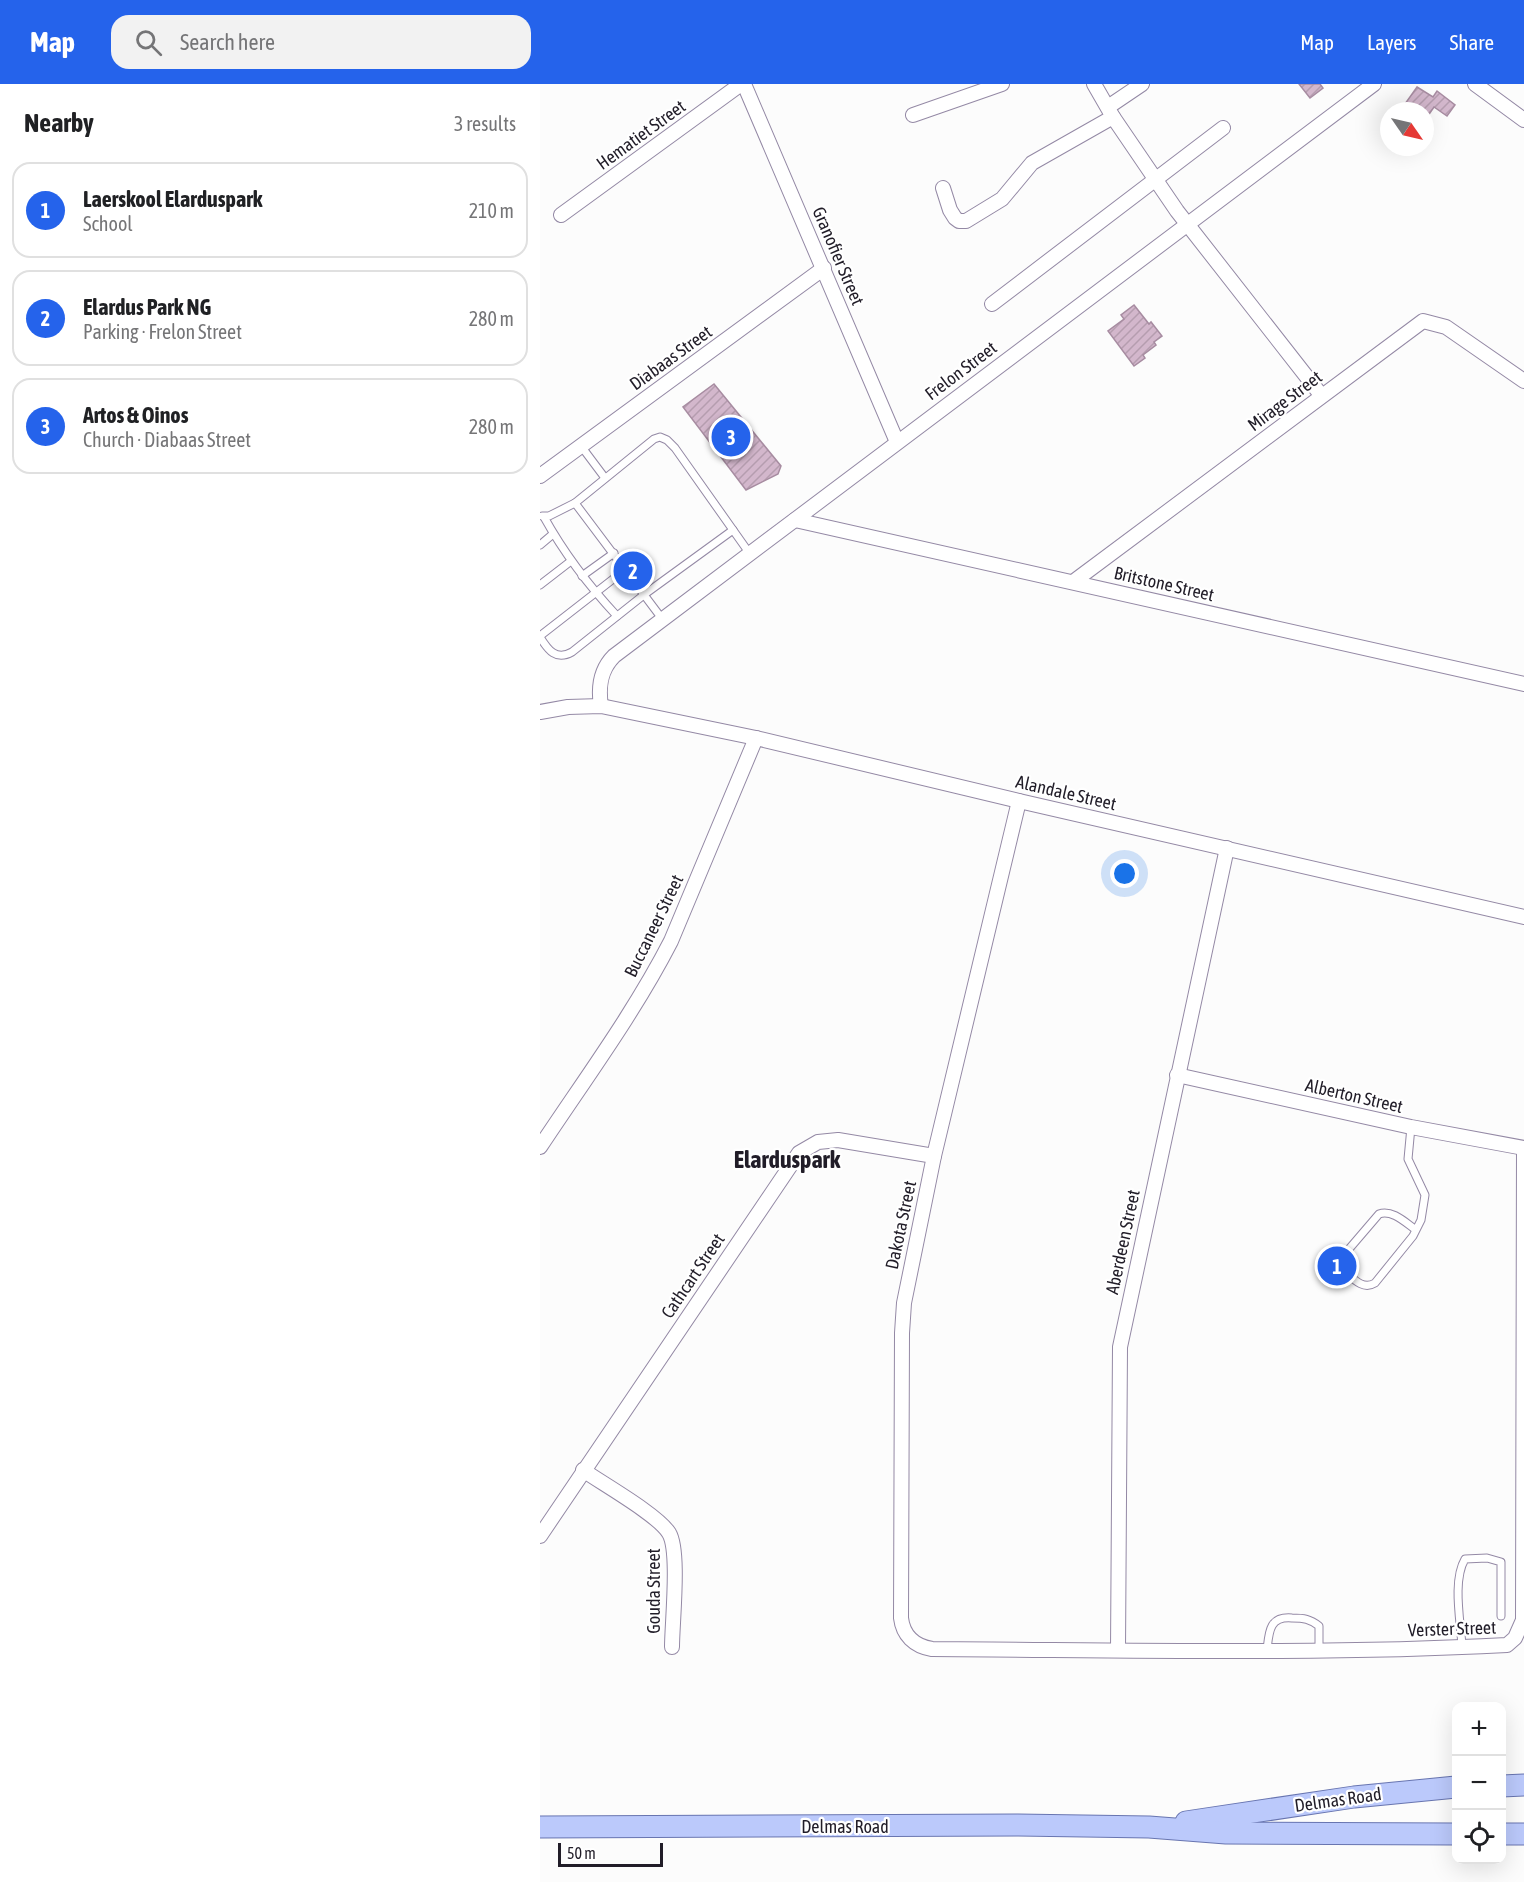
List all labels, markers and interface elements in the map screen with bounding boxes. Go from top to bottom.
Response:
search box [111,15,531,69]
text: Map [30,26,75,58]
icon: search [132,26,165,59]
text: Search here [180,29,275,55]
text: Map [1300,30,1334,54]
text: Layers [1367,30,1417,54]
text: Share [1450,30,1494,54]
street label: Hematiet Street [592,95,689,174]
north arrow [1380,102,1434,156]
text: Nearby [24,108,94,138]
text: 3 results [454,112,516,135]
text: Laerskool Elarduspark [83,186,262,212]
text: 1 [41,199,50,222]
text: 210 m [469,199,514,222]
street label: Granofier Street [808,204,869,308]
text: School [83,212,133,235]
text: Elardus Park NG [83,294,211,320]
text: 2 [41,307,50,330]
text: 280 m [469,307,514,330]
text: Parking · Frelon Street [83,320,242,343]
street label: Diabaas Street [626,321,716,394]
street label: Frelon Street [921,337,1001,404]
street label: Mirage Street [1244,366,1326,435]
text: Artos & Oinos [83,402,188,428]
pin: 3 [712,414,750,460]
text: 3 [41,415,50,438]
text: 280 m [469,415,514,438]
text: Church · Diabaas Street [83,428,251,451]
pin: 2 [614,548,652,594]
street label: Britstone Street [1112,562,1216,605]
street label: Alandale Street [1014,771,1118,814]
your location [1110,859,1139,888]
street label: Buccaneer Street [620,871,687,980]
street label: Alberton Street [1303,1074,1405,1117]
district label: Elarduspark [734,1146,841,1173]
street label: Dakota Street [881,1179,920,1271]
street label: Aberdeen Street [1101,1188,1144,1296]
street label: Cathcart Street [657,1229,729,1322]
pin: 1 [1318,1244,1356,1288]
street label: Gouda Street [643,1548,664,1634]
street label: Verster Street [1407,1616,1497,1641]
map controls [1452,1702,1506,1864]
button: + [1452,1702,1506,1756]
button: − [1452,1756,1506,1810]
street label: Delmas Road [1293,1783,1383,1816]
button: locate [1452,1810,1506,1864]
street label: Delmas Road [801,1816,889,1837]
scale bar [558,1840,663,1868]
text: 50 m [567,1844,596,1862]

